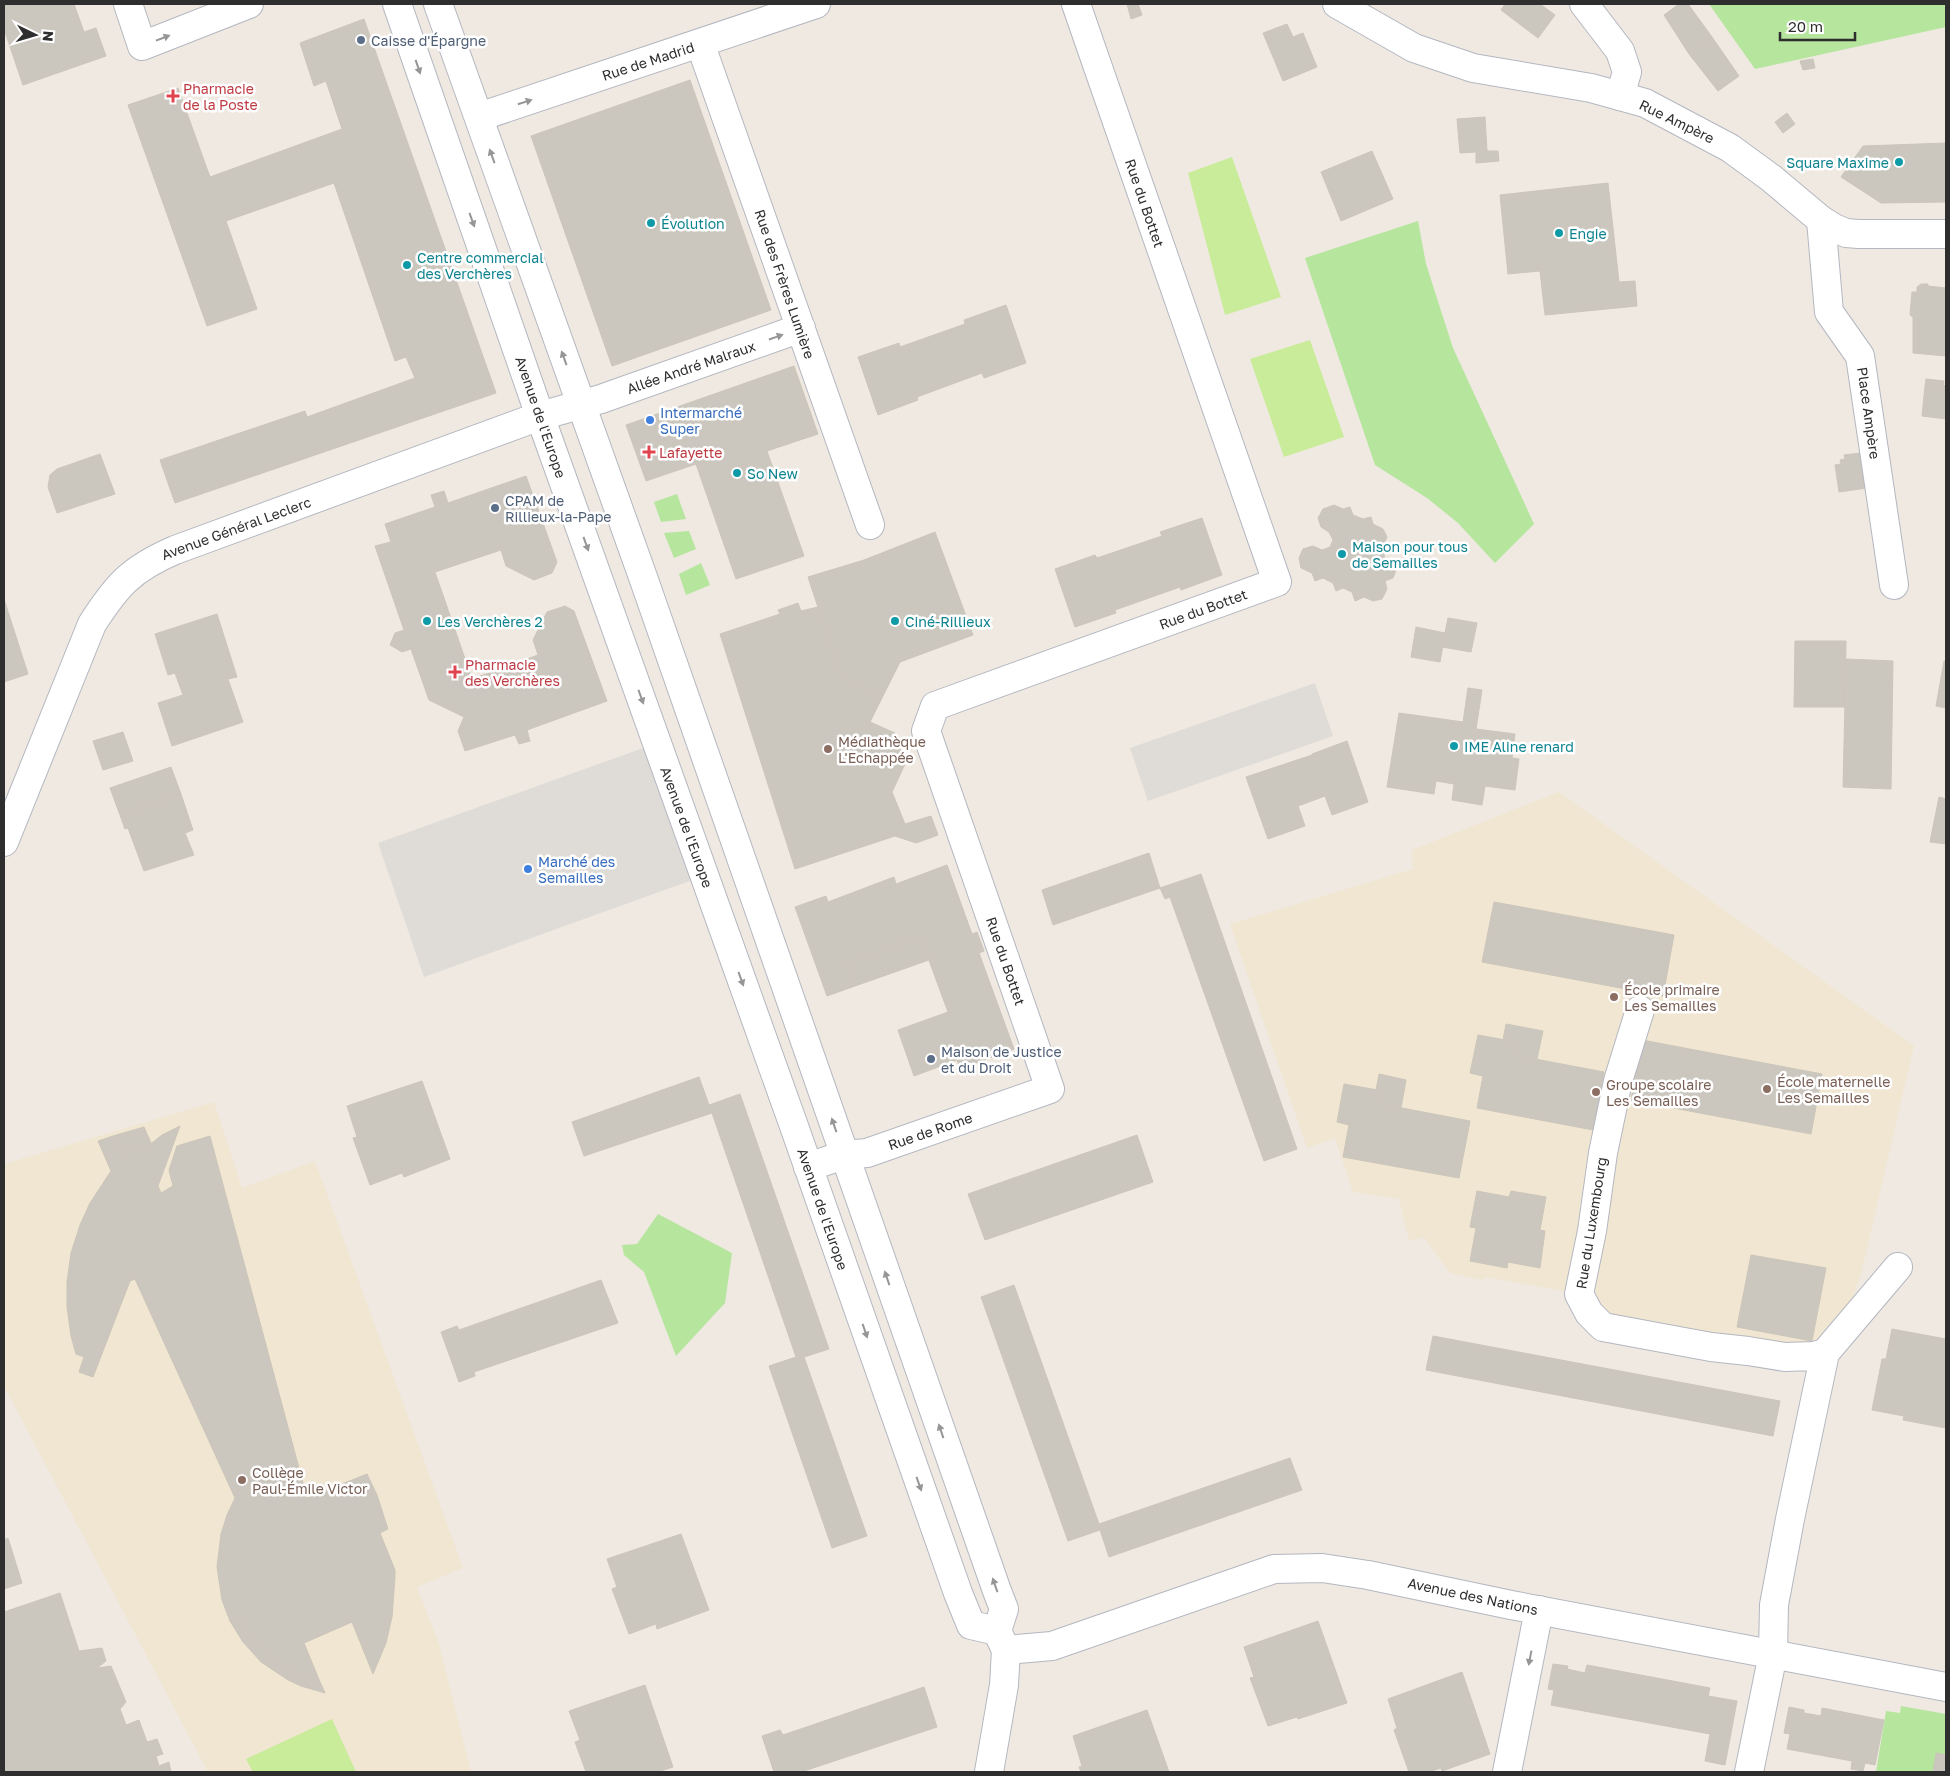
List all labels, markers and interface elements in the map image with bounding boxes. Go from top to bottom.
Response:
north arrow [10,10,60,60]
scale bar [1780,10,1855,42]
text: 20 m [1788,17,1823,35]
text: N [40,30,57,42]
place label: Caisse d'Épargne [371,32,486,49]
one-way arrow [156,33,170,41]
marker: Caisse d'Épargne [355,34,367,46]
street label: Rue de Madrid [600,38,696,84]
one-way arrow [415,59,422,74]
place label: Pharmacie de la Poste [183,80,258,113]
marker: Pharmacie de la Poste [167,90,179,102]
street label: Rue Ampère [1637,96,1717,146]
one-way arrow [518,97,533,105]
one-way arrow [488,148,495,163]
place label: Square Maxime [1786,154,1889,171]
marker: Square Maxime [1893,156,1905,168]
street label: Rue du Bottet [1122,157,1168,249]
street label: Rue des Frères Lumière [751,207,819,361]
one-way arrow [468,213,476,228]
place label: Évolution [661,215,725,232]
marker: Évolution [645,217,657,229]
place label: Engie [1569,225,1607,242]
marker: Engie [1553,227,1565,239]
place label: Centre commercial des Verchères [417,249,544,282]
marker: Centre commercial des Verchères [401,259,413,271]
one-way arrow [769,333,784,341]
street label: Allée André Malraux [624,337,758,397]
one-way arrow [560,350,568,365]
street label: Avenue de l'Europe [512,354,570,480]
street label: Place Ampère [1854,366,1884,460]
place label: Intermarché Super [660,404,742,437]
marker: Intermarché Super [644,414,656,426]
place label: Lafayette [659,444,722,461]
marker: Lafayette [643,446,655,458]
place label: So New [747,465,798,482]
marker: So New [731,467,743,479]
place label: CPAM de Rillieux-la-Pape [505,492,611,525]
street label: Avenue Général Leclerc [159,493,313,563]
marker: CPAM de Rillieux-la-Pape [489,502,501,514]
one-way arrow [582,537,590,552]
place label: Maison pour tous de Semailles [1352,538,1468,571]
marker: Maison pour tous de Semailles [1336,548,1348,560]
street label: Rue du Bottet [1157,585,1249,633]
place label: Les Verchères 2 [437,613,543,630]
place label: Ciné-Rillieux [905,613,991,630]
marker: Les Verchères 2 [421,615,433,627]
marker: Ciné-Rillieux [889,615,901,627]
place label: Pharmacie des Verchères [465,656,560,689]
marker: Pharmacie des Verchères [449,666,461,678]
one-way arrow [637,690,645,705]
place label: Médiathèque L'Echappée [838,733,926,766]
place label: IME Aline renard [1464,738,1574,755]
marker: IME Aline renard [1448,740,1460,752]
marker: Médiathèque L'Echappée [822,743,834,755]
street label: Avenue de l'Europe [657,764,717,890]
place label: Marché des Semailles [538,853,615,886]
marker: Marché des Semailles [522,863,534,875]
street label: Rue du Bottet [983,915,1029,1007]
one-way arrow [737,972,745,987]
place label: École primaire Les Semailles [1624,981,1720,1014]
marker: École primaire Les Semailles [1608,991,1620,1003]
place label: Maison de Justice et du Droit [941,1043,1062,1076]
marker: Maison de Justice et du Droit [925,1053,937,1065]
place label: École maternelle Les Semailles [1777,1073,1890,1106]
place label: Groupe scolaire Les Semailles [1606,1076,1711,1109]
marker: École maternelle Les Semailles [1761,1083,1773,1095]
marker: Groupe scolaire Les Semailles [1590,1086,1602,1098]
street label: Rue de Rome [886,1109,974,1153]
one-way arrow [830,1117,837,1132]
street label: Avenue de l'Europe [794,1146,852,1272]
street label: Rue du Luxembourg [1572,1156,1610,1290]
one-way arrow [883,1270,891,1285]
one-way arrow [862,1323,869,1338]
one-way arrow [937,1424,944,1439]
place label: Collège Paul-Émile Victor [252,1464,368,1497]
marker: Collège Paul-Émile Victor [236,1474,248,1486]
one-way arrow [915,1477,923,1492]
street label: Avenue des Nations [1406,1574,1540,1618]
one-way arrow [991,1577,998,1592]
one-way arrow [1526,1650,1534,1665]

